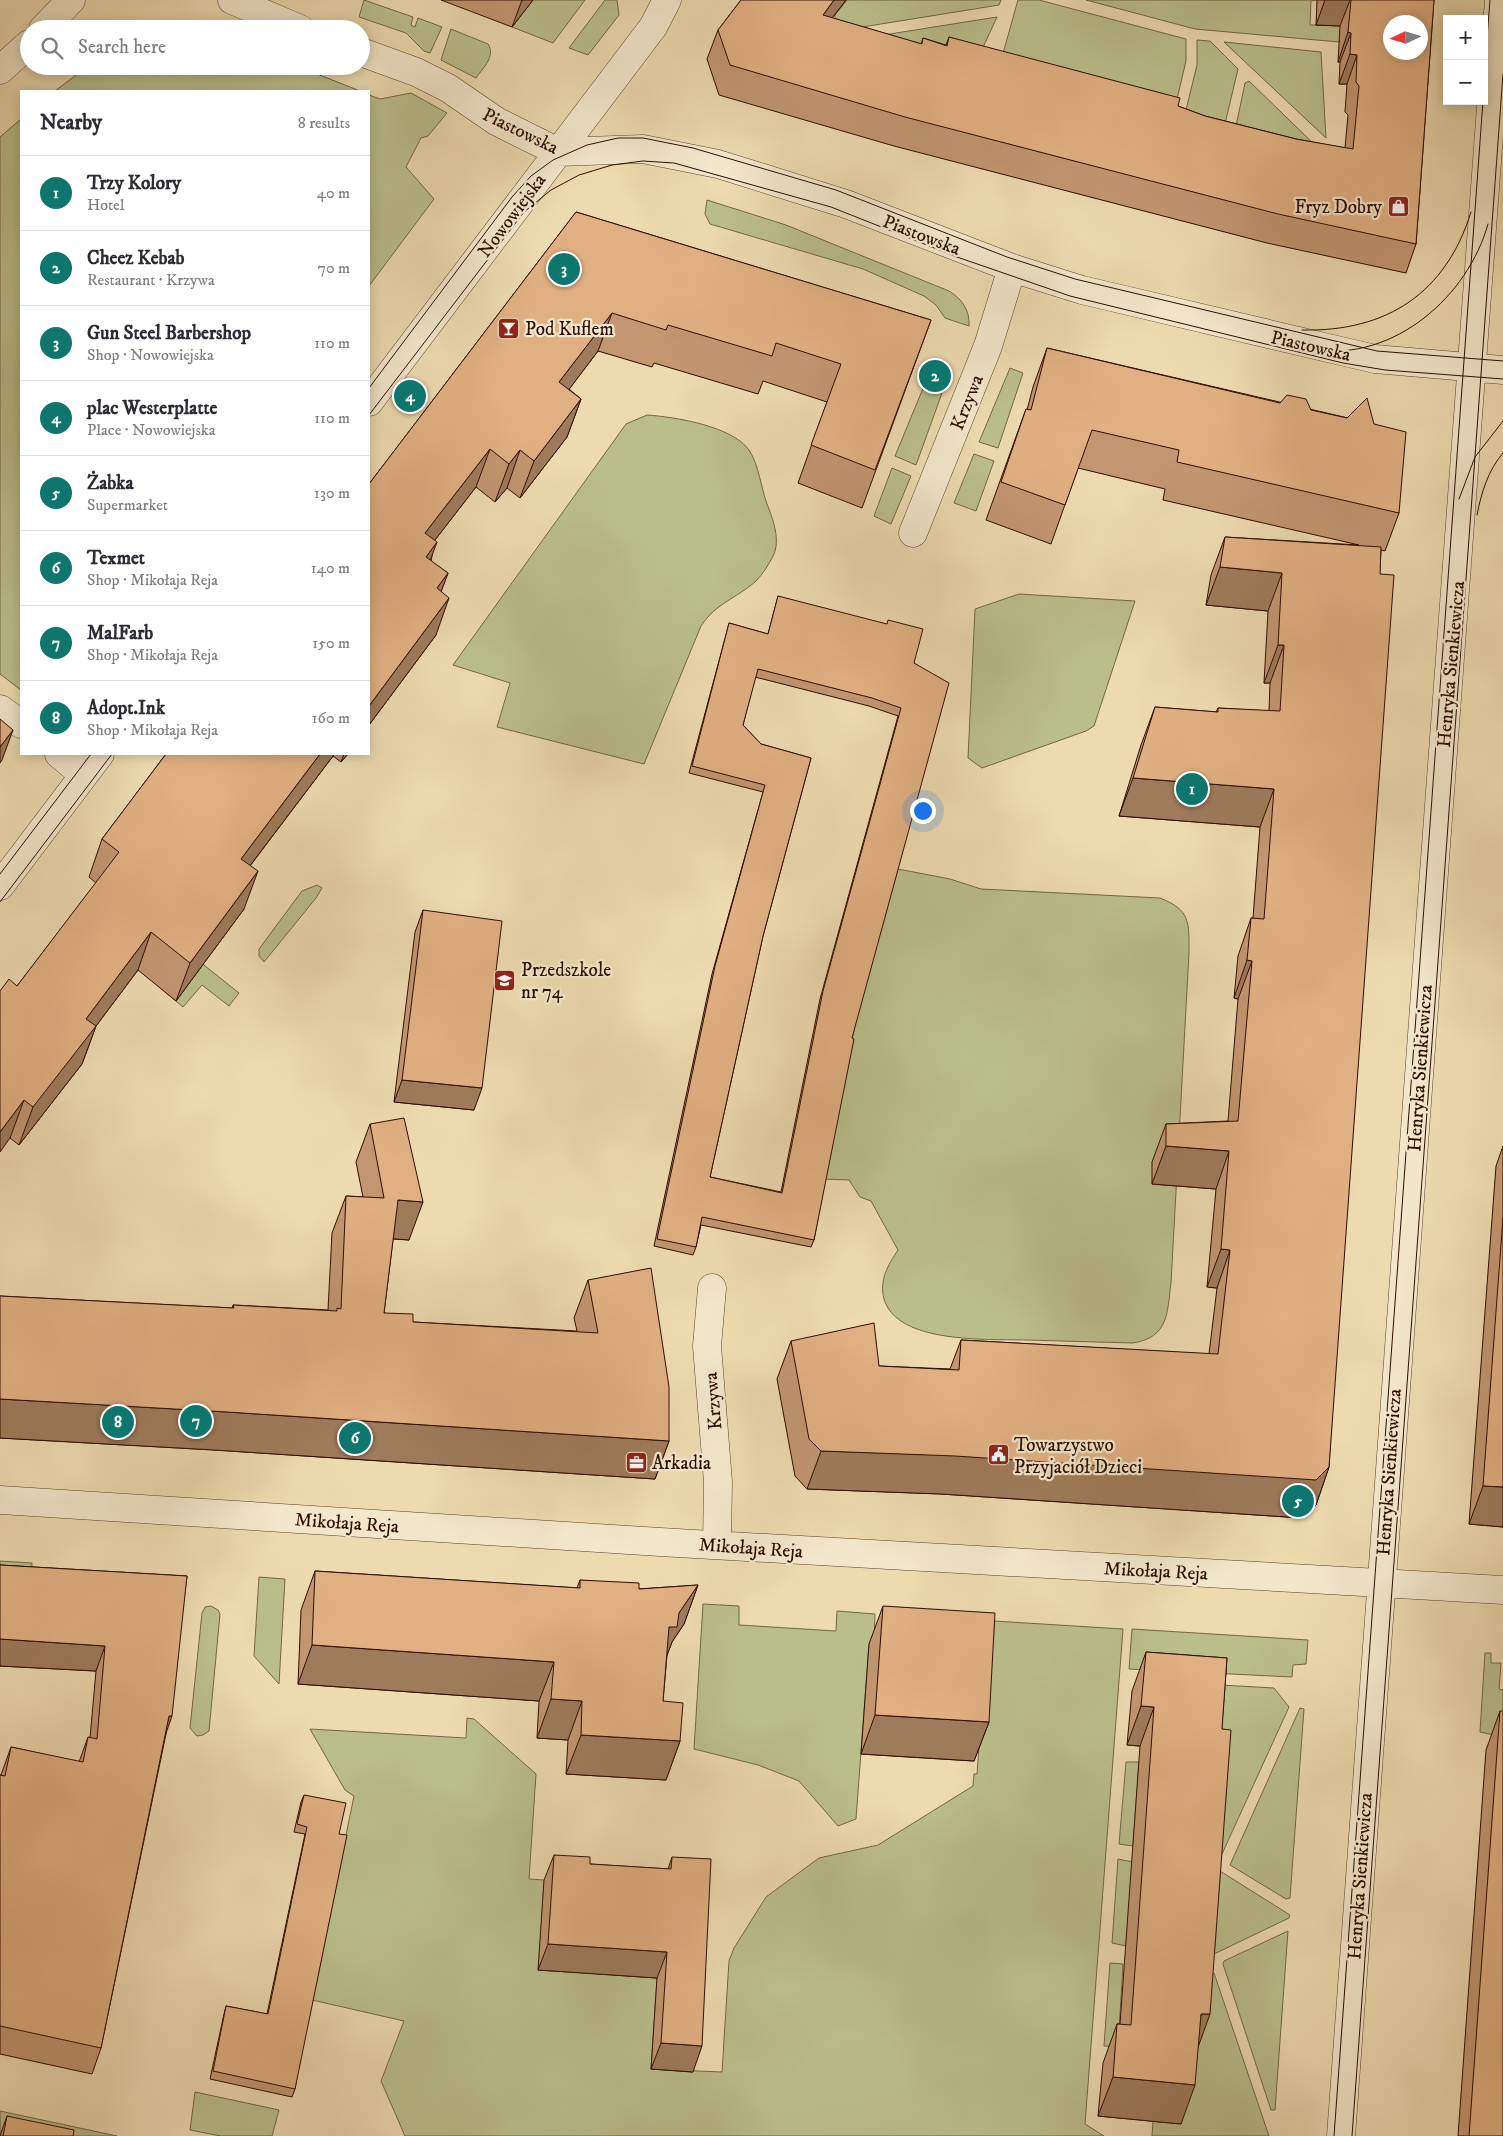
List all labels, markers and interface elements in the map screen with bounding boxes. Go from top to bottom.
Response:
north arrow [1383,15,1428,60]
map controls [1443,15,1488,105]
button: + [1443,15,1488,60]
search box [20,20,370,75]
icon: search [38,34,66,62]
text: Search here [78,36,166,59]
button: − [1443,60,1488,105]
street label: Piastowska [479,103,562,160]
text: Nearby [40,110,102,136]
text: 8 results [298,113,350,133]
street label: Nowowiejska [473,169,551,262]
text: Trzy Kolory [87,172,181,195]
text: 1 [53,183,59,203]
text: 40 m [317,183,350,203]
shop icon: Fryz Dobry [1386,194,1410,218]
text: Hotel [87,195,125,215]
place label: Fryz Dobry [1295,196,1383,219]
street label: Piastowska [879,210,964,261]
text: Cheez Kebab [87,247,184,270]
pin: 3 [548,250,580,288]
text: 2 [52,258,60,278]
text: 70 m [318,258,350,278]
text: Restaurant · Krzywa [87,270,215,290]
bar icon: Pod Kuflem [497,316,521,340]
place label: Pod Kuflem [525,318,614,341]
text: Gun Steel Barbershop [87,322,251,345]
street label: Piastowska [1268,326,1353,367]
text: 3 [53,333,59,353]
text: 110 m [314,333,350,353]
text: Shop · Nowowiejska [87,345,214,365]
pin: 2 [919,357,951,395]
street label: Krzywa [946,371,989,434]
pin: 4 [394,377,426,415]
text: plac Westerplatte [87,397,217,420]
text: 4 [51,408,61,428]
text: 110 m [314,408,350,428]
text: Place · Nowowiejska [87,420,216,440]
text: Żabka [87,472,134,495]
text: 5 [52,483,60,503]
text: 130 m [314,483,350,503]
text: Supermarket [87,495,168,515]
text: Texmet [87,547,145,570]
text: 6 [52,558,60,578]
text: 140 m [311,558,350,578]
text: Shop · Mikołaja Reja [87,570,218,590]
street label: Henryka Sienkiewicza [1433,580,1470,748]
text: MalFarb [87,622,153,645]
text: 7 [52,633,60,653]
text: 150 m [312,633,350,653]
text: Shop · Mikołaja Reja [87,645,218,665]
text: Adopt.Ink [87,697,165,720]
text: 8 [52,708,60,728]
text: 160 m [312,708,350,728]
text: Shop · Mikołaja Reja [87,720,218,740]
pin: 1 [1176,770,1208,808]
your location [910,798,936,824]
place label: Przedszkole nr 74 [521,959,611,1004]
school or university icon: Przedszkole nr 74 [493,968,517,992]
street label: Henryka Sienkiewicza [1403,984,1438,1152]
street label: Krzywa [700,1371,727,1431]
street label: Henryka Sienkiewicza [1372,1388,1407,1556]
pin: 7 [180,1402,212,1440]
pin: 8 [102,1403,134,1441]
pin: 6 [339,1419,371,1457]
place label: Towarzystwo Przyjaciół Dzieci [1014,1434,1142,1479]
public building icon: Towarzystwo Przyjaciół Dzieci [986,1443,1010,1467]
office icon: Arkadia [624,1450,648,1474]
place label: Arkadia [652,1452,711,1475]
pin: 5 [1282,1482,1314,1520]
street label: Mikołaja Reja [294,1508,400,1539]
street label: Mikołaja Reja [698,1533,804,1564]
street label: Mikołaja Reja [1103,1557,1209,1586]
street label: Henryka Sienkiewicza [1343,1792,1378,1960]

